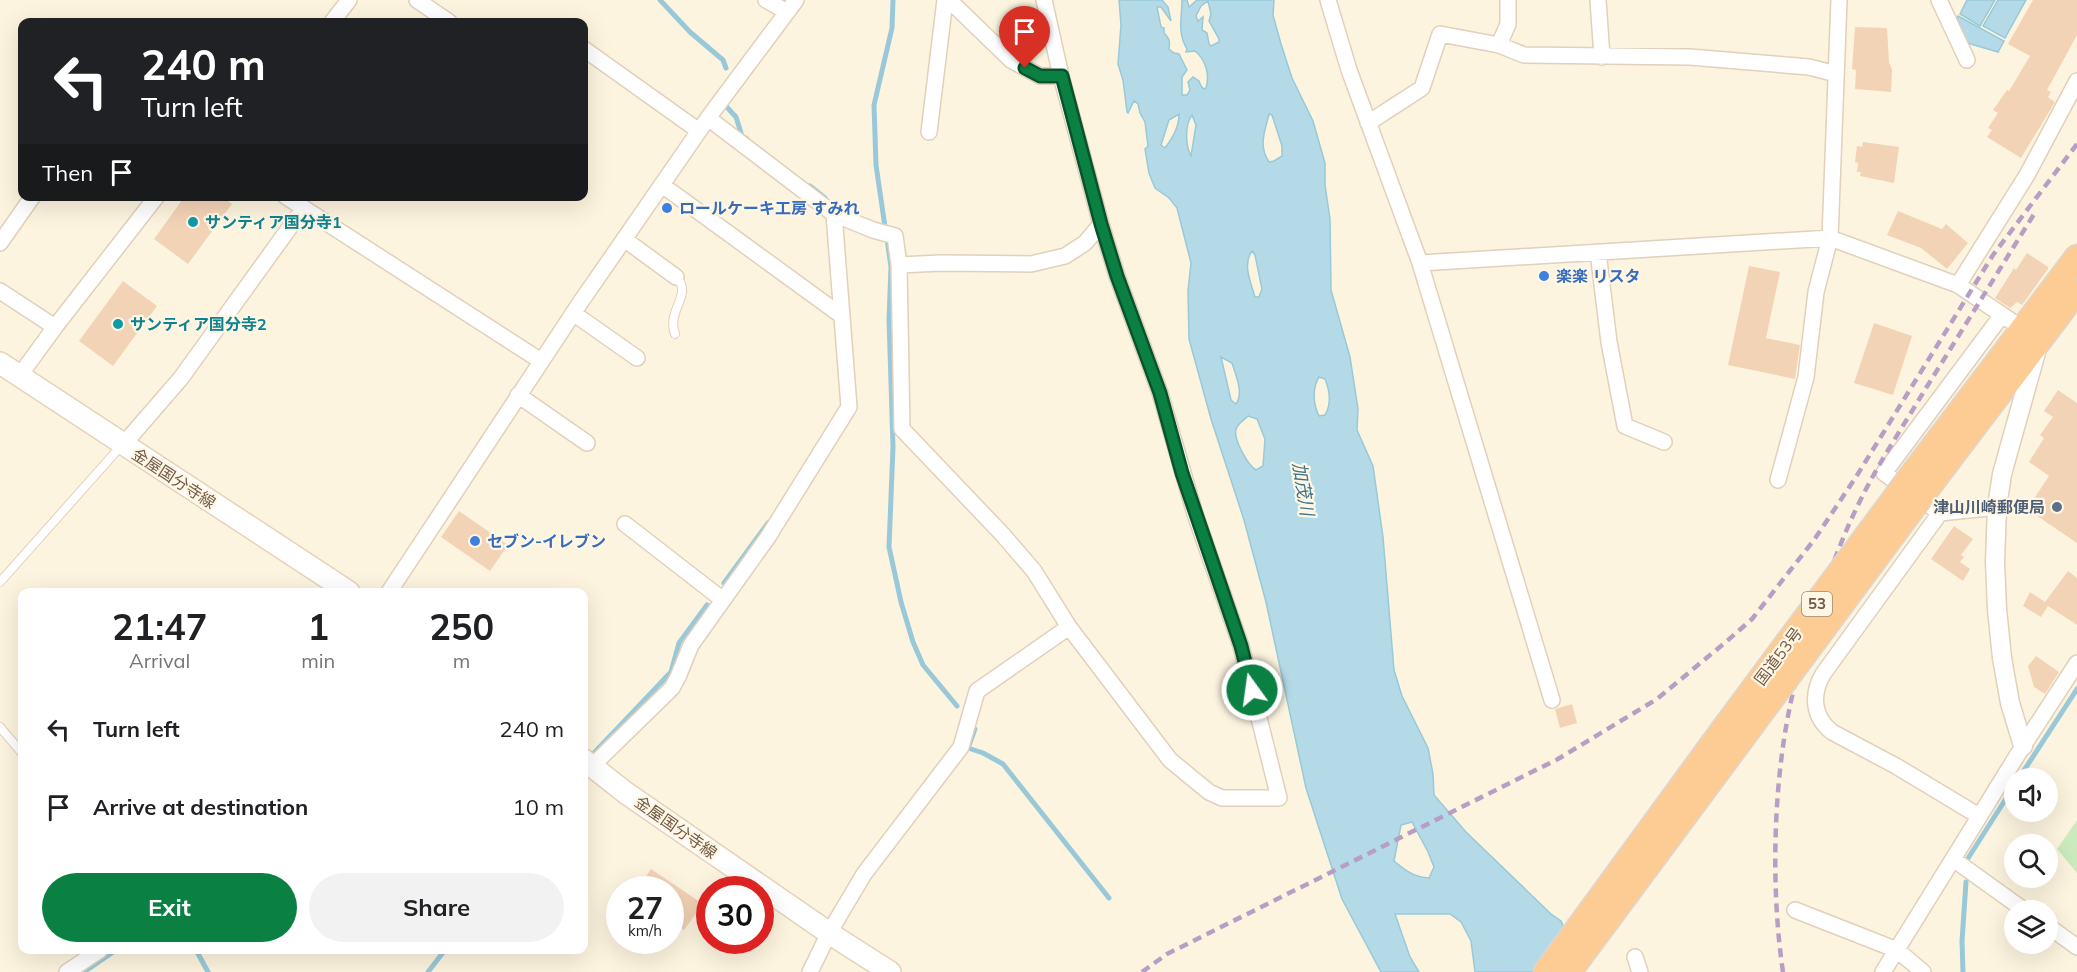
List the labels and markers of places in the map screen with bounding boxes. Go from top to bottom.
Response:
pin [999,6,1050,68]
place label: ロールケーキ工房 すみれ [679,198,859,218]
marker: ロールケーキ工房 すみれ [660,201,674,215]
place label: サンティア国分寺1 [205,212,342,232]
marker: サンティア国分寺1 [186,215,200,229]
place label: 楽楽 リスタ [1556,266,1640,286]
marker: 楽楽 リスタ [1537,269,1551,283]
place label: サンティア国分寺2 [130,314,267,334]
marker: サンティア国分寺2 [111,317,125,331]
place label: 津山川崎郵便局 [1933,497,2045,517]
marker: 津山川崎郵便局 [2050,500,2064,514]
place label: セブン-イレブン [487,531,606,551]
marker: セブン-イレブン [468,534,482,548]

